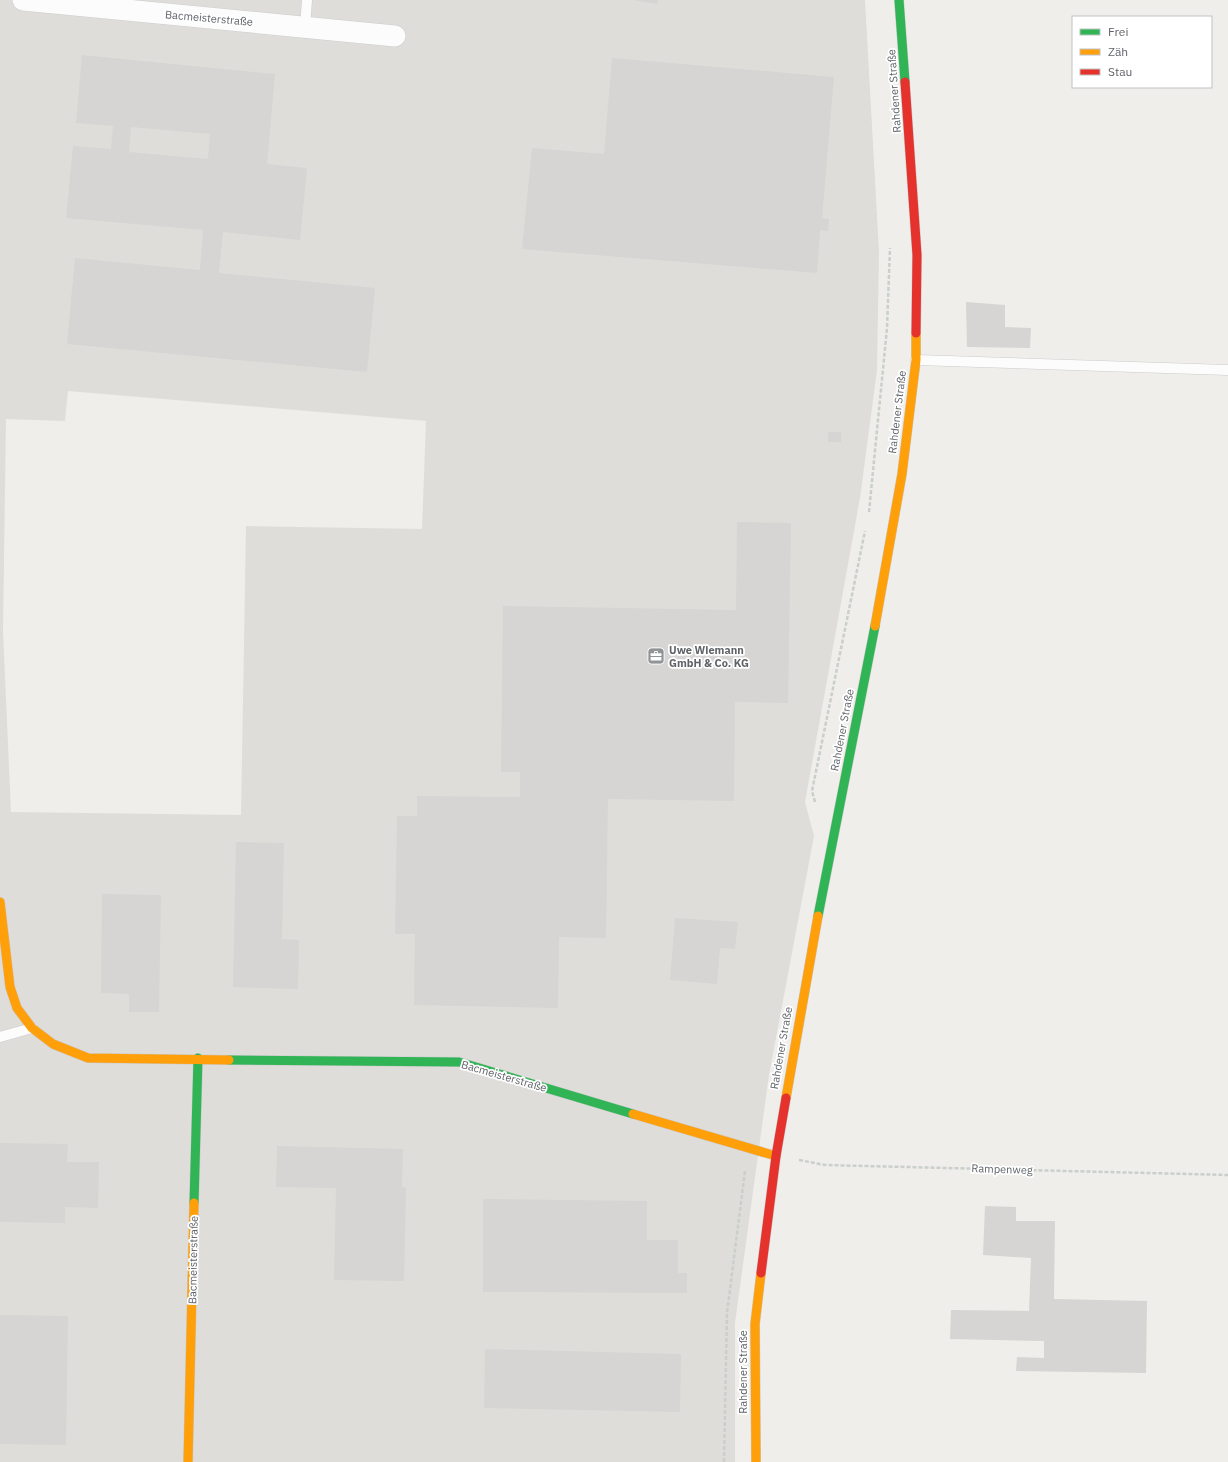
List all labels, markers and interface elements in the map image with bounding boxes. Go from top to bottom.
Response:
street label: Bacmeisterstraße [164,7,254,29]
legend [1072,16,1212,88]
text: Frei [1108,24,1128,39]
text: Zäh [1108,44,1128,59]
street label: Rahdener Straße [884,49,904,133]
text: Stau [1108,64,1132,79]
street label: Rahdener Straße [885,370,909,454]
place label: Uwe Wiemann GmbH & Co. KG [669,643,749,670]
office icon: Uwe Wiemann GmbH & Co. KG [646,646,666,666]
street label: Rahdener Straße [827,688,857,772]
street label: Rahdener Straße [767,1006,795,1090]
street label: Bacmeisterstraße [460,1057,548,1095]
street label: Rampenweg [971,1161,1033,1177]
street label: Bacmeisterstraße [185,1216,201,1304]
street label: Rahdener Straße [736,1330,750,1414]

